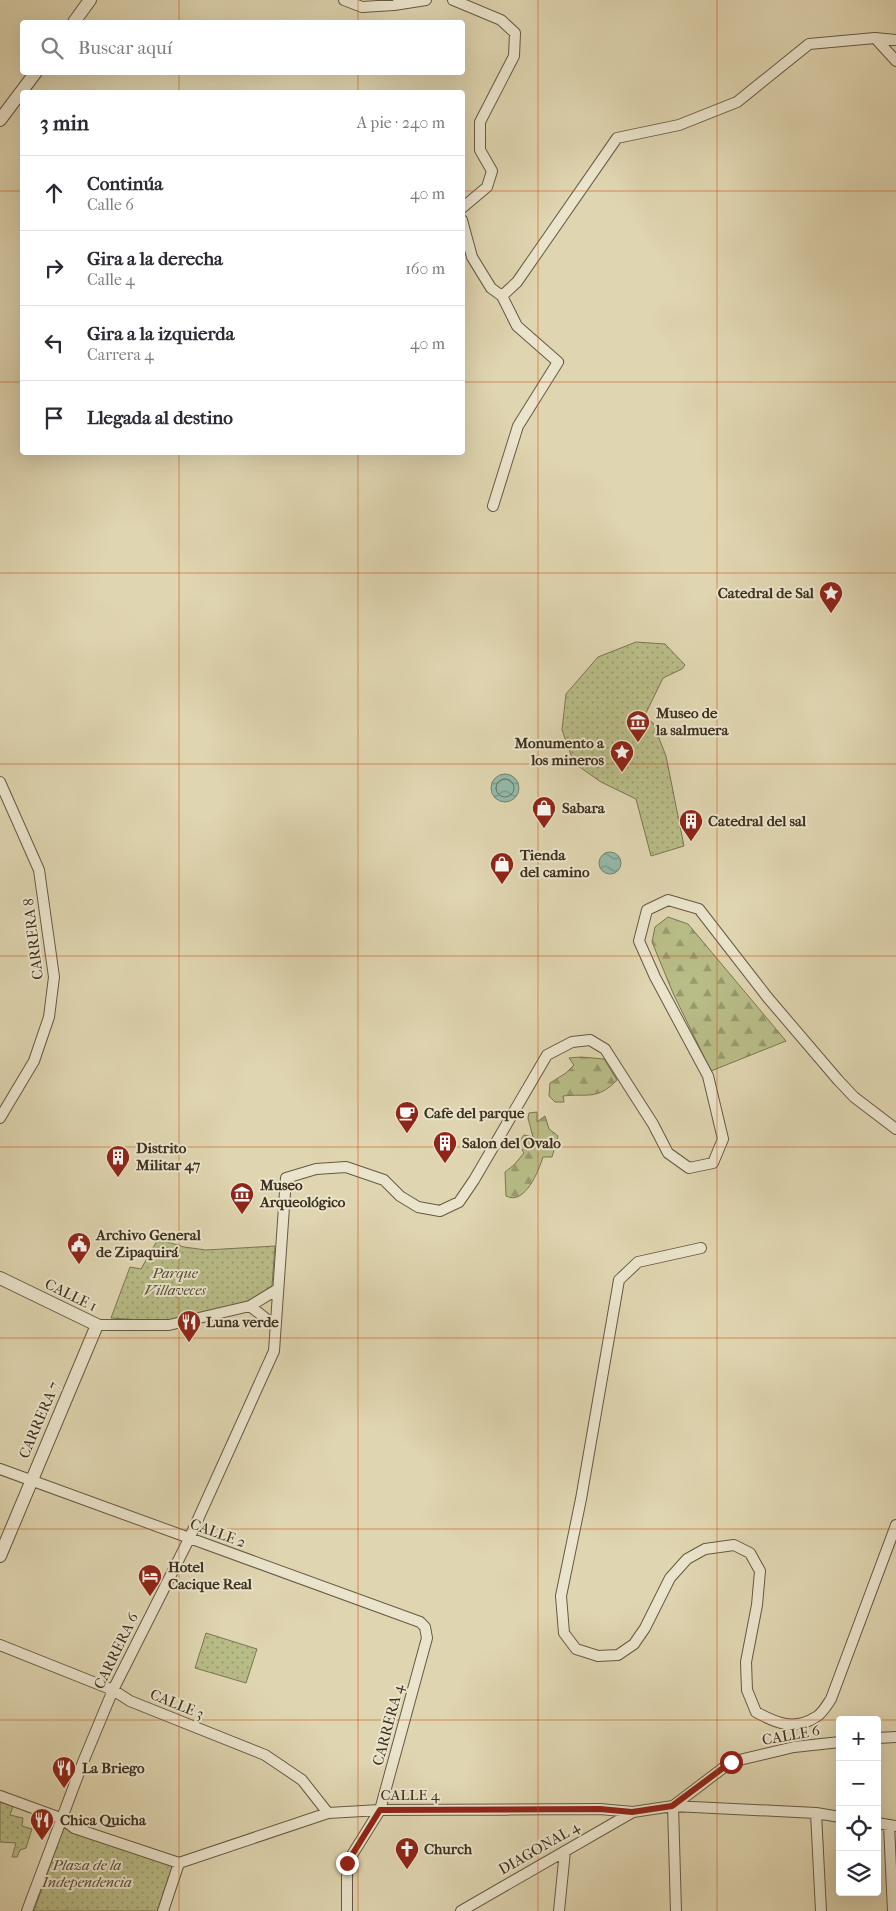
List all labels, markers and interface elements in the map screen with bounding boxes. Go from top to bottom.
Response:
search box [20,20,465,75]
icon: search [38,34,66,62]
text: Buscar aquí [78,37,172,59]
text: 3 min [40,111,89,135]
text: A pie · 240 m [357,113,445,132]
text: Continúa [87,173,163,195]
icon: ahead [40,179,68,207]
text: 40 m [410,184,445,203]
text: Calle 6 [87,195,134,214]
text: Gira a la derecha [87,248,223,270]
icon: right [40,254,68,282]
text: 160 m [405,259,445,278]
text: Calle 4 [87,270,135,289]
text: Gira a la izquierda [87,323,234,345]
icon: left [40,329,68,357]
text: 40 m [410,334,445,353]
text: Carrera 4 [87,345,154,364]
icon: arrive [40,404,68,432]
text: Llegada al destino [87,407,233,429]
place icon: Catedral de Sal [818,580,844,614]
place label: Catedral de Sal [718,584,815,602]
place label: Museo de la salmuera [655,704,729,739]
museum icon: Museo de la salmuera [625,709,651,743]
place label: Monumento a los mineros [513,734,605,769]
place icon: Monumento a los mineros [609,739,635,773]
shop icon: Sabara [531,795,557,829]
place label: Sabara [562,799,606,817]
building icon: Catedral del sal [678,808,704,842]
place label: Catedral del sal [708,812,807,830]
place label: Tienda del camino [519,846,590,881]
shop icon: Tienda del camino [489,851,515,885]
street label: CARRERA 8 [19,897,47,981]
cafe icon: Cafe del parque [394,1100,420,1134]
place label: Cafe del parque [424,1104,525,1122]
building icon: Salon del Ovalo [432,1130,458,1164]
place label: Salon del Ovalo [462,1134,561,1152]
place label: Distrito Militar 47 [135,1139,201,1174]
building icon: Distrito Militar 47 [105,1144,131,1178]
place label: Museo Arqueológico [259,1176,346,1211]
museum icon: Museo Arqueológico [229,1181,255,1215]
place label: Archivo General de Zipaquirá [95,1226,202,1261]
public building icon: Archivo General de Zipaquirá [66,1231,92,1265]
park label: Parque Villaveces [144,1264,206,1299]
street label: CALLE 1 [42,1275,100,1315]
restaurant icon: Luna verde [176,1309,202,1343]
place label: Luna verde [206,1313,279,1331]
street label: CARRERA 7 [15,1379,63,1461]
street label: CALLE 2 [188,1515,249,1551]
place label: Hotel Cacique Real [168,1558,253,1593]
hotel icon: Hotel Cacique Real [137,1563,163,1597]
street label: CARRERA 6 [90,1609,143,1692]
street label: CARRERA 4 [369,1681,408,1768]
street label: CALLE 3 [147,1685,207,1723]
map controls [836,1716,881,1896]
button: + [836,1716,881,1761]
street label: CALLE 6 [761,1721,822,1749]
route start [720,1751,743,1774]
restaurant icon: La Briego [51,1755,77,1789]
place label: La Briego [82,1759,145,1777]
button: − [836,1761,881,1806]
street label: CALLE 4 [380,1786,441,1804]
button: locate [836,1806,881,1851]
restaurant icon: Chica Quicha [29,1807,55,1841]
place label: Chica Quicha [60,1811,147,1829]
street label: DIAGONAL 4 [495,1817,584,1878]
church icon: Church [394,1836,420,1870]
place label: Church [424,1840,473,1858]
button: layers [836,1851,881,1896]
route end [336,1852,359,1875]
park label: Plaza de la Independencia [41,1856,132,1891]

